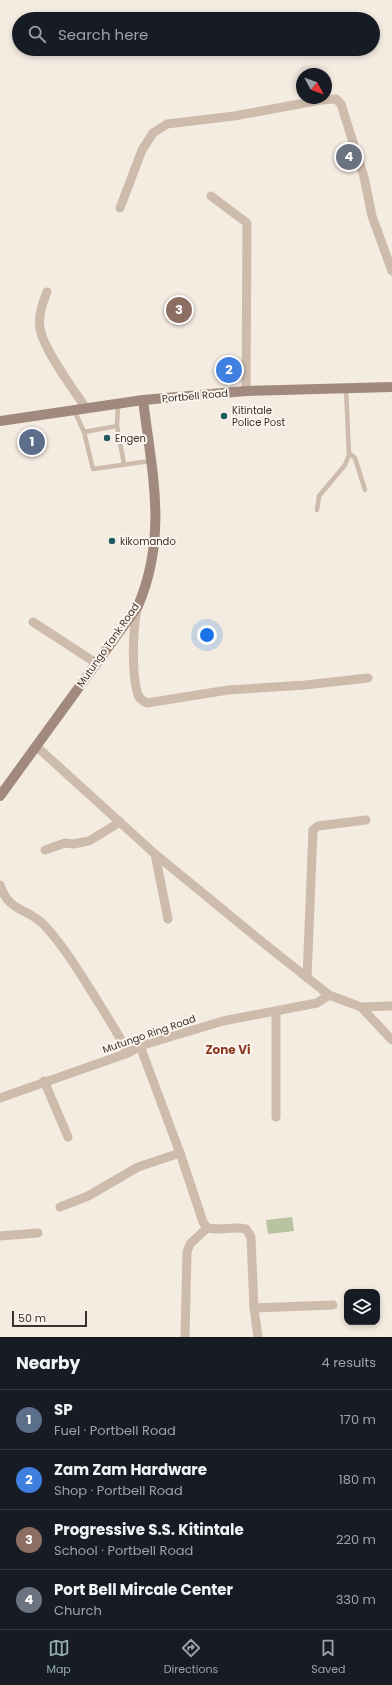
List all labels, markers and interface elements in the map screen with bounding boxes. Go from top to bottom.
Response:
search box [12,12,380,56]
icon: search [26,23,48,45]
text: Search here [58,24,148,45]
north arrow [296,68,332,104]
pin: 4 [336,142,362,172]
pin: 3 [166,295,192,325]
pin: 2 [216,355,242,385]
street label: Portbell Road [161,386,229,406]
place label: Kitintale Police Post [232,403,285,430]
marker: Kitintale Police Post [219,411,229,421]
pin: 1 [19,427,45,457]
place label: Engen [115,431,146,446]
marker: Engen [102,433,112,443]
place label: kikomando [120,534,176,549]
marker: kikomando [107,536,117,546]
street label: Mutungo Tank Road [73,600,143,690]
your location [197,625,217,645]
street label: Mutungo Ring Road [100,1011,198,1057]
district label: Zone Vi [205,1041,251,1058]
map controls [344,1289,380,1325]
button: layers [344,1289,380,1325]
scale bar [12,1309,87,1328]
text: 50 m [18,1310,46,1326]
text: Nearby [16,1351,80,1375]
text: 4 results [322,1353,376,1372]
text: SP [54,1399,73,1420]
text: 1 [27,1410,31,1429]
text: 170 m [340,1410,376,1429]
text: Fuel · Portbell Road [54,1421,176,1440]
text: Zam Zam Hardware [54,1459,207,1480]
text: 2 [25,1470,33,1489]
text: 180 m [339,1470,376,1489]
text: Shop · Portbell Road [54,1481,183,1500]
text: Progressive S.S. Kitintale [54,1519,244,1540]
text: 3 [25,1530,33,1549]
text: 220 m [336,1530,376,1549]
text: School · Portbell Road [54,1541,193,1560]
text: Port Bell Mircale Center [54,1579,233,1600]
text: 4 [25,1590,33,1609]
text: 330 m [336,1590,376,1609]
text: Church [54,1601,102,1620]
tab: Map [46,1637,71,1678]
tab: Directions [164,1637,218,1678]
tab: Saved [311,1637,346,1678]

